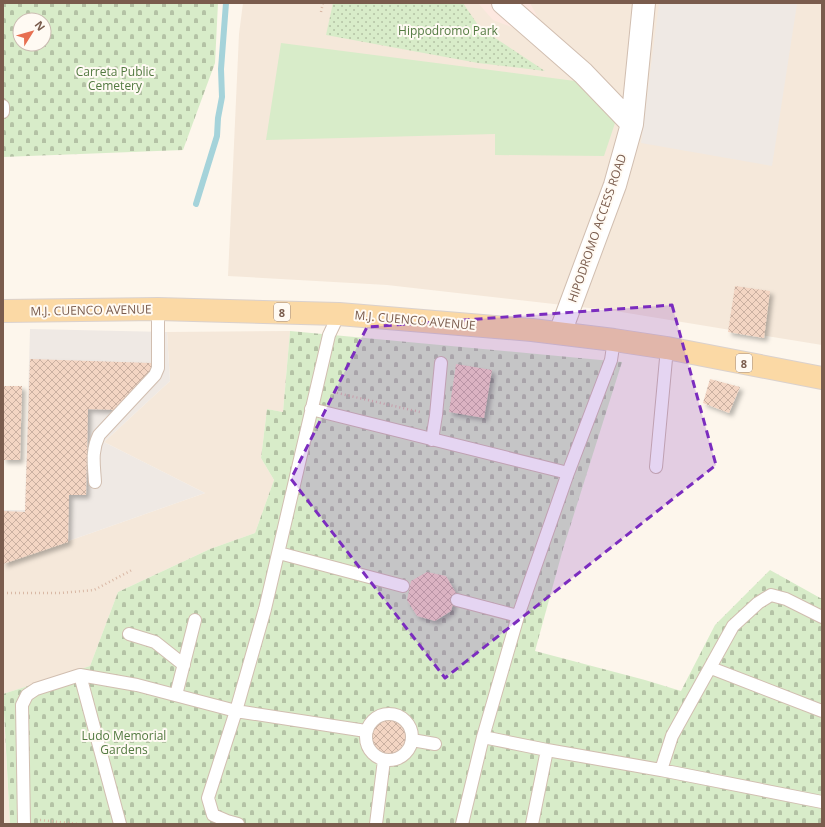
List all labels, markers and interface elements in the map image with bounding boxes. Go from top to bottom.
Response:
north arrow [12,12,52,52]
text: N [32,18,49,34]
park label: Hippodromo Park [398,22,499,39]
park label: Carreta Public Cemetery [76,63,155,94]
street label: HIPODROMO ACCESS ROAD [564,151,630,305]
street label: M.J. CUENCO AVENUE [30,300,152,320]
road number: 8 [274,303,290,321]
street label: M.J. CUENCO AVENUE [354,306,476,334]
road number: 8 [736,354,752,372]
park label: Ludo Memorial Gardens [82,727,166,758]

